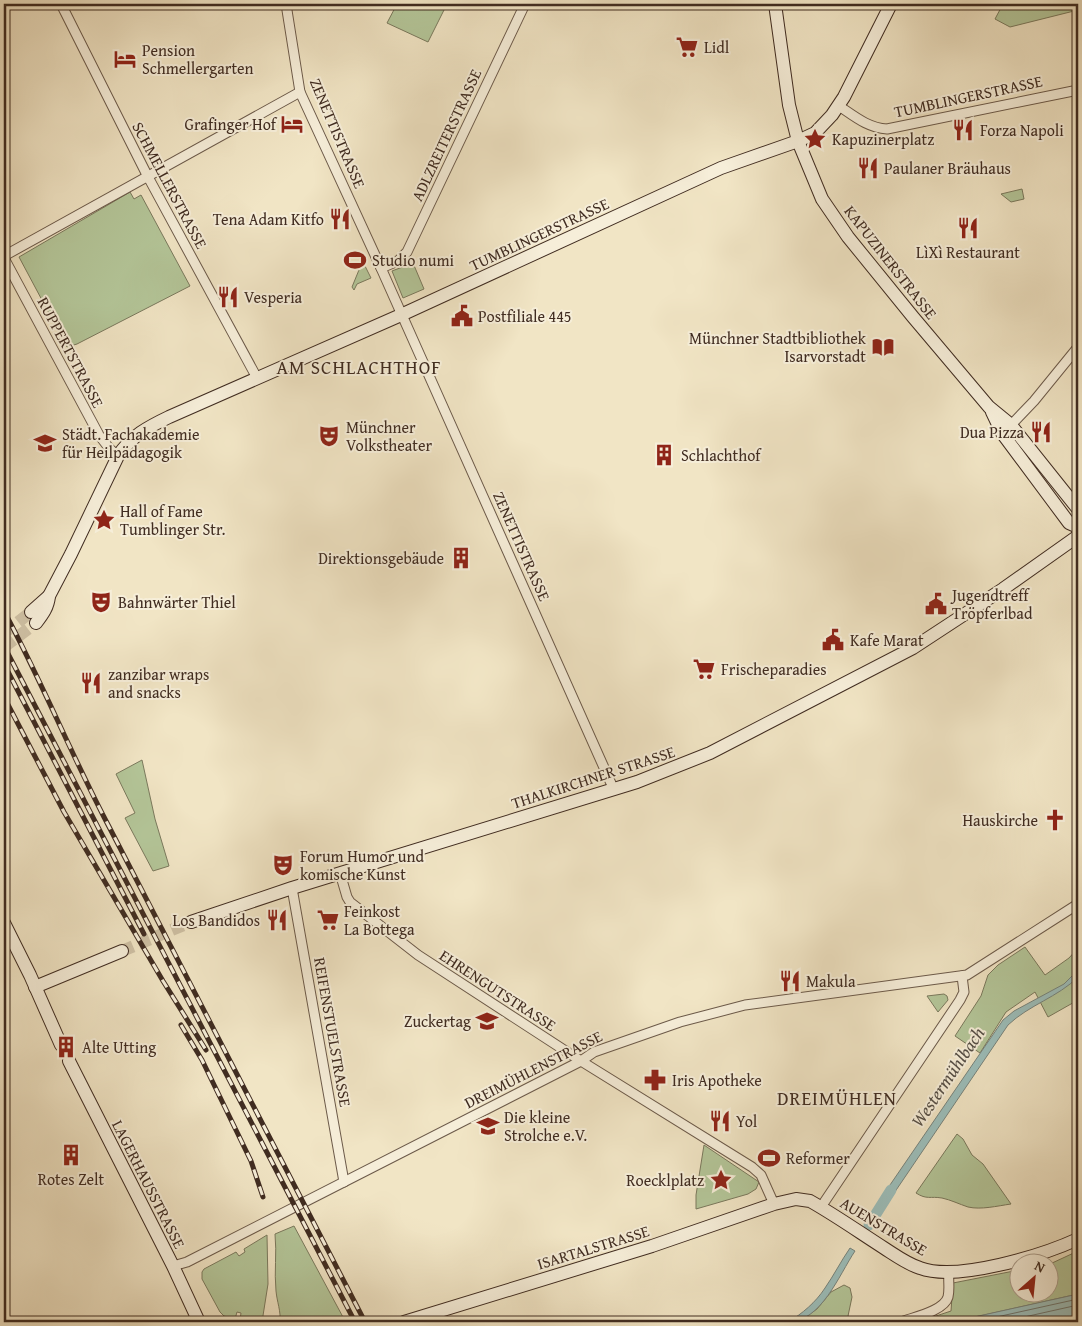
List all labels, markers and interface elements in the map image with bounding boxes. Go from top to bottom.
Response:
supermarket icon: Lidl [674,34,700,60]
place label: Lidl [704,35,730,59]
place label: Pension Schmellergarten [142,38,254,80]
hotel icon: Pension Schmellergarten [112,46,138,72]
street label: ADLZREITERSTRASSE [405,65,487,205]
street label: TUMBLINGERSTRASSE [892,69,1044,123]
street label: ZENETTISTRASSE [304,74,372,192]
hotel icon: Grafinger Hof [279,111,305,137]
place label: Grafinger Hof [184,112,278,136]
street label: SCHMELLERSTRASSE [126,117,214,253]
restaurant icon: Forza Napoli [950,117,976,143]
place label: Forza Napoli [980,118,1064,142]
place icon: Kapuzinerplatz [802,126,828,152]
place label: Kapuzinerplatz [832,127,934,151]
restaurant icon: Paulaner Bräuhaus [855,155,881,181]
place label: Paulaner Bräuhaus [884,156,1011,180]
street label: TUMBLINGERSTRASSE [465,191,613,277]
street label: KAPUZINERSTRASSE [839,200,943,324]
restaurant icon: Tena Adam Kitfo [327,206,353,232]
place label: Tena Adam Kitfo [213,207,324,231]
restaurant icon: LìXì Restaurant [955,215,981,241]
place label: LìXì Restaurant [916,240,1020,264]
sports icon: Studio numi [342,247,368,273]
place label: Studio numi [372,248,455,272]
restaurant icon: Vesperia [215,284,241,310]
place label: Vesperia [244,285,303,309]
street label: RUPPERTSTRASSE [32,292,110,412]
public building icon: Postfiliale 445 [449,303,475,329]
place label: Postfiliale 445 [478,304,572,328]
place label: Münchner Stadtbibliothek Isarvorstadt [689,326,867,368]
library icon: Münchner Stadtbibliothek Isarvorstadt [870,334,896,360]
district label: AM SCHLACHTHOF [277,353,442,381]
place label: Münchner Volkstheater [346,415,433,457]
restaurant icon: Dua Pizza [1028,419,1054,445]
place label: Dua Pizza [960,420,1024,444]
place label: Städt. Fachakademie für Heilpädagogik [62,422,200,464]
theatre icon: Münchner Volkstheater [316,423,342,449]
school or university icon: Städt. Fachakademie für Heilpädagogik [32,430,58,456]
building icon: Schlachthof [651,442,677,468]
place label: Schlachthof [681,443,762,467]
street label: ZENETTISTRASSE [487,487,557,605]
place label: Hall of Fame Tumblinger Str. [120,499,225,541]
place icon: Hall of Fame Tumblinger Str. [91,507,117,533]
building icon: Direktionsgebäude [448,545,474,571]
place label: Direktionsgebäude [318,546,444,570]
place label: Jugendtreff Tröpferlbad [950,583,1033,625]
theatre icon: Bahnwärter Thiel [88,589,114,615]
place label: Bahnwärter Thiel [118,590,236,614]
public building icon: Jugendtreff Tröpferlbad [923,591,949,617]
public building icon: Kafe Marat [820,627,846,653]
place label: Kafe Marat [850,628,924,652]
supermarket icon: Frischeparadies [691,656,717,682]
place label: Frischeparadies [721,657,827,681]
place label: zanzibar wraps and snacks [108,662,209,704]
restaurant icon: zanzibar wraps and snacks [78,670,104,696]
street label: THALKIRCHNER STRASSE [508,739,678,815]
church icon: Hauskirche [1042,807,1068,833]
place label: Hauskirche [963,808,1038,832]
place label: Forum Humor und komische Kunst [300,844,424,886]
theatre icon: Forum Humor und komische Kunst [270,852,296,878]
place label: Feinkost La Bottega [344,899,415,941]
restaurant icon: Los Bandidos [264,907,290,933]
supermarket icon: Feinkost La Bottega [315,907,341,933]
place label: Los Bandidos [172,908,260,932]
street label: EHRENGUTSTRASSE [435,943,561,1037]
street label: REIFENSTUELSTRASSE [308,955,358,1109]
restaurant icon: Makula [777,968,803,994]
place label: Makula [806,969,856,993]
school or university icon: Zuckertag [474,1008,500,1034]
place label: Zuckertag [404,1009,471,1033]
water label: Westermühlbach [904,1021,991,1132]
street label: DREIMÜHLENSTRASSE [460,1024,606,1114]
building icon: Alte Utting [53,1034,79,1060]
place label: Alte Utting [82,1035,156,1059]
pharmacy icon: Iris Apotheke [642,1067,668,1093]
place label: Iris Apotheke [672,1068,762,1092]
district label: DREIMÜHLEN [777,1084,897,1112]
place label: Die kleine Strolche e.V. [504,1105,587,1147]
restaurant icon: Yol [707,1108,733,1134]
place label: Yol [736,1109,758,1133]
school or university icon: Die kleine Strolche e.V. [475,1113,501,1139]
street label: LAGERHAUSSTRASSE [106,1116,192,1252]
building icon: Rotes Zelt [58,1142,84,1168]
sports icon: Reformer [756,1145,782,1171]
place label: Reformer [786,1146,850,1170]
place label: Rotes Zelt [38,1167,105,1191]
place icon: Roecklplatz [708,1167,734,1193]
place label: Roecklplatz [626,1168,704,1192]
street label: AUENSTRASSE [836,1191,932,1261]
street label: ISARTALSTRASSE [534,1219,652,1275]
north arrow [1010,1254,1060,1304]
text: N [1031,1255,1049,1278]

